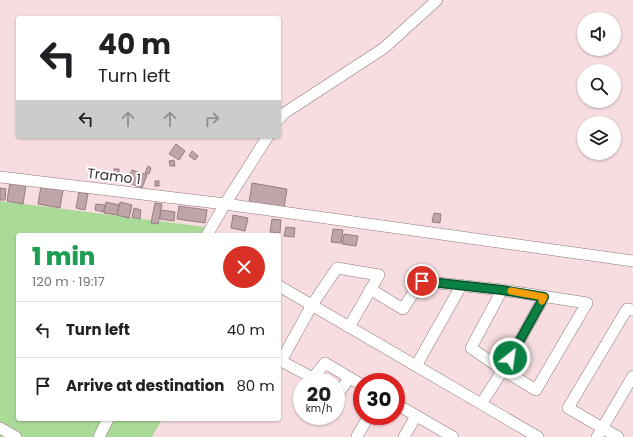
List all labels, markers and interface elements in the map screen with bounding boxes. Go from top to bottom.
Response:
map controls [577,12,621,160]
button: sound [577,12,621,56]
text: 40 m [98,25,171,64]
icon: left [32,32,84,84]
text: Turn left [98,63,170,88]
button: search [577,64,621,108]
icon: left [75,108,97,130]
icon: ahead [117,108,139,130]
icon: ahead [159,108,181,130]
icon: right [201,108,223,130]
button: layers [577,116,621,160]
street label: Tramo 1 [86,163,142,189]
text: 1 min [32,240,95,273]
button: close [223,246,265,288]
pin [405,264,439,298]
icon: arrive [411,270,433,292]
text: 120 m · 19:17 [32,272,105,291]
icon: left [32,319,54,341]
text: Turn left [66,319,130,340]
text: 40 m [227,319,265,340]
position arrow [489,337,531,379]
speed limit sign: 30 [353,373,405,425]
icon: arrive [32,375,54,397]
text: Arrive at destination [66,375,224,396]
text: 80 m [236,375,275,396]
text: 20 [307,380,331,408]
text: km/h [306,401,332,416]

